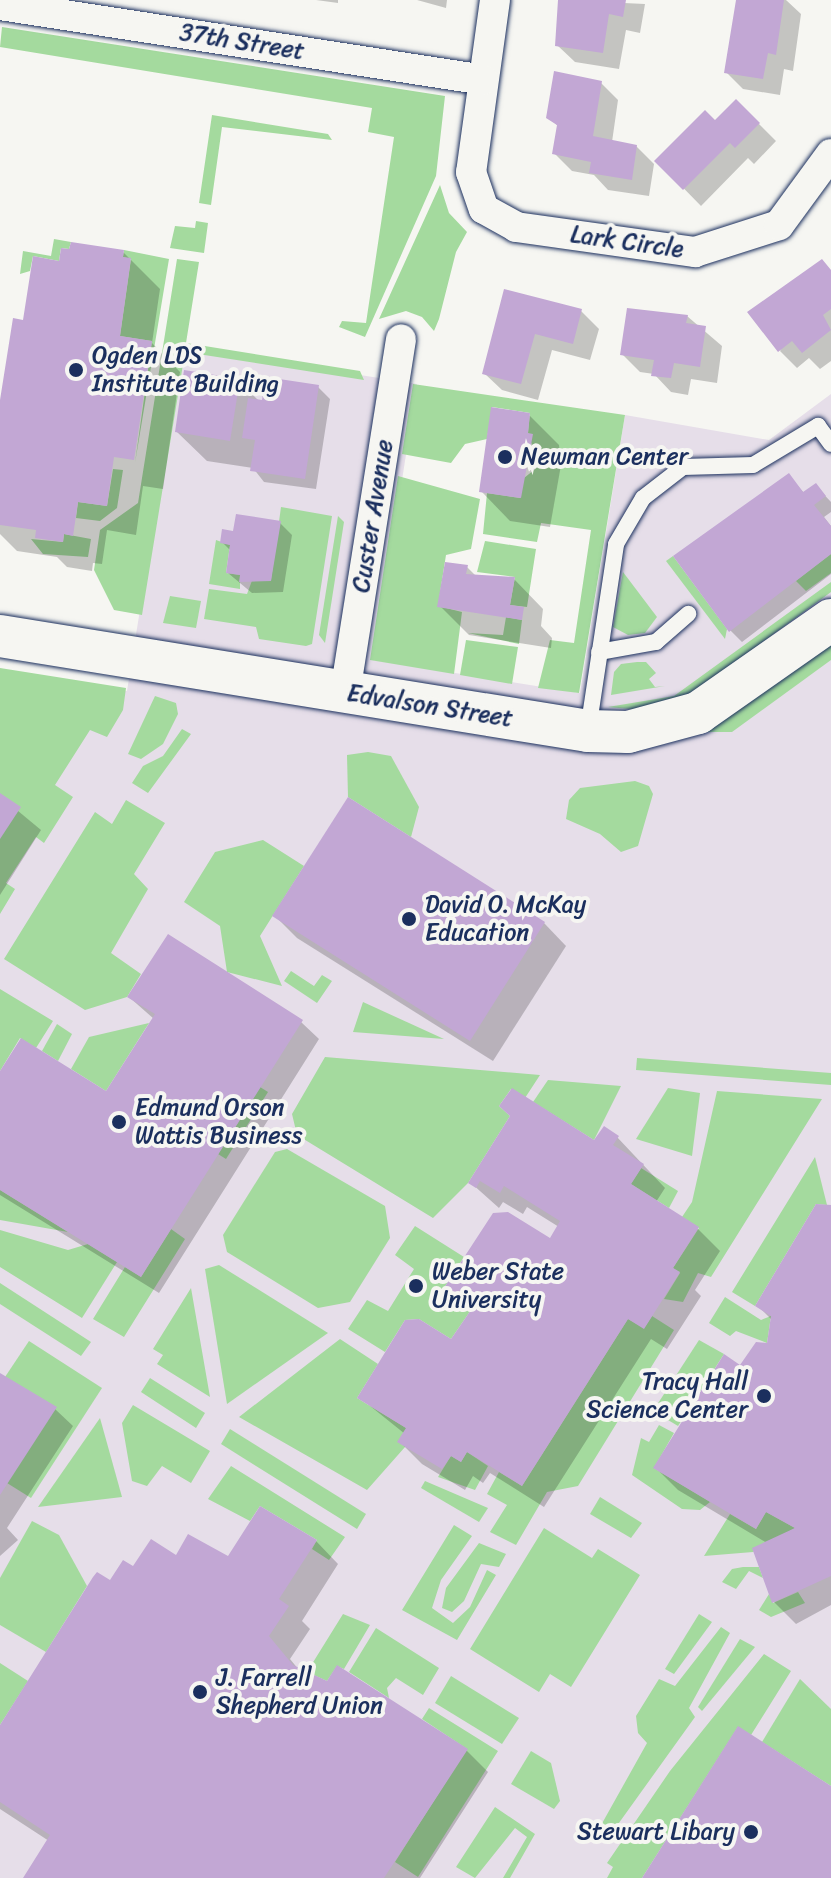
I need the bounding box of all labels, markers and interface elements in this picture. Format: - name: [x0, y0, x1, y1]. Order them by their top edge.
- street label: 37th Street: [178, 18, 306, 66]
- street label: Lark Circle: [568, 220, 686, 264]
- place label: Ogden LDS Institute Building: [92, 342, 279, 398]
- marker: Ogden LDS Institute Building: [67, 361, 85, 379]
- street label: Custer Avenue: [347, 438, 399, 594]
- place label: Newman Center: [521, 443, 689, 471]
- marker: Newman Center: [496, 448, 514, 466]
- street label: Edvalson Street: [345, 679, 515, 733]
- place label: David O. McKay Education: [425, 891, 586, 947]
- marker: David O. McKay Education: [400, 910, 418, 928]
- place label: Edmund Orson Wattis Business: [135, 1094, 300, 1150]
- marker: Edmund Orson Wattis Business: [110, 1113, 128, 1131]
- place label: Weber State University: [432, 1258, 565, 1314]
- marker: Weber State University: [407, 1277, 425, 1295]
- place label: Tracy Hall Science Center: [586, 1368, 748, 1424]
- marker: Tracy Hall Science Center: [755, 1387, 773, 1405]
- place label: J. Farrell Shepherd Union: [216, 1664, 383, 1720]
- marker: J. Farrell Shepherd Union: [191, 1683, 209, 1701]
- place label: Stewart Libary: [577, 1818, 735, 1846]
- marker: Stewart Libary: [742, 1823, 760, 1841]

